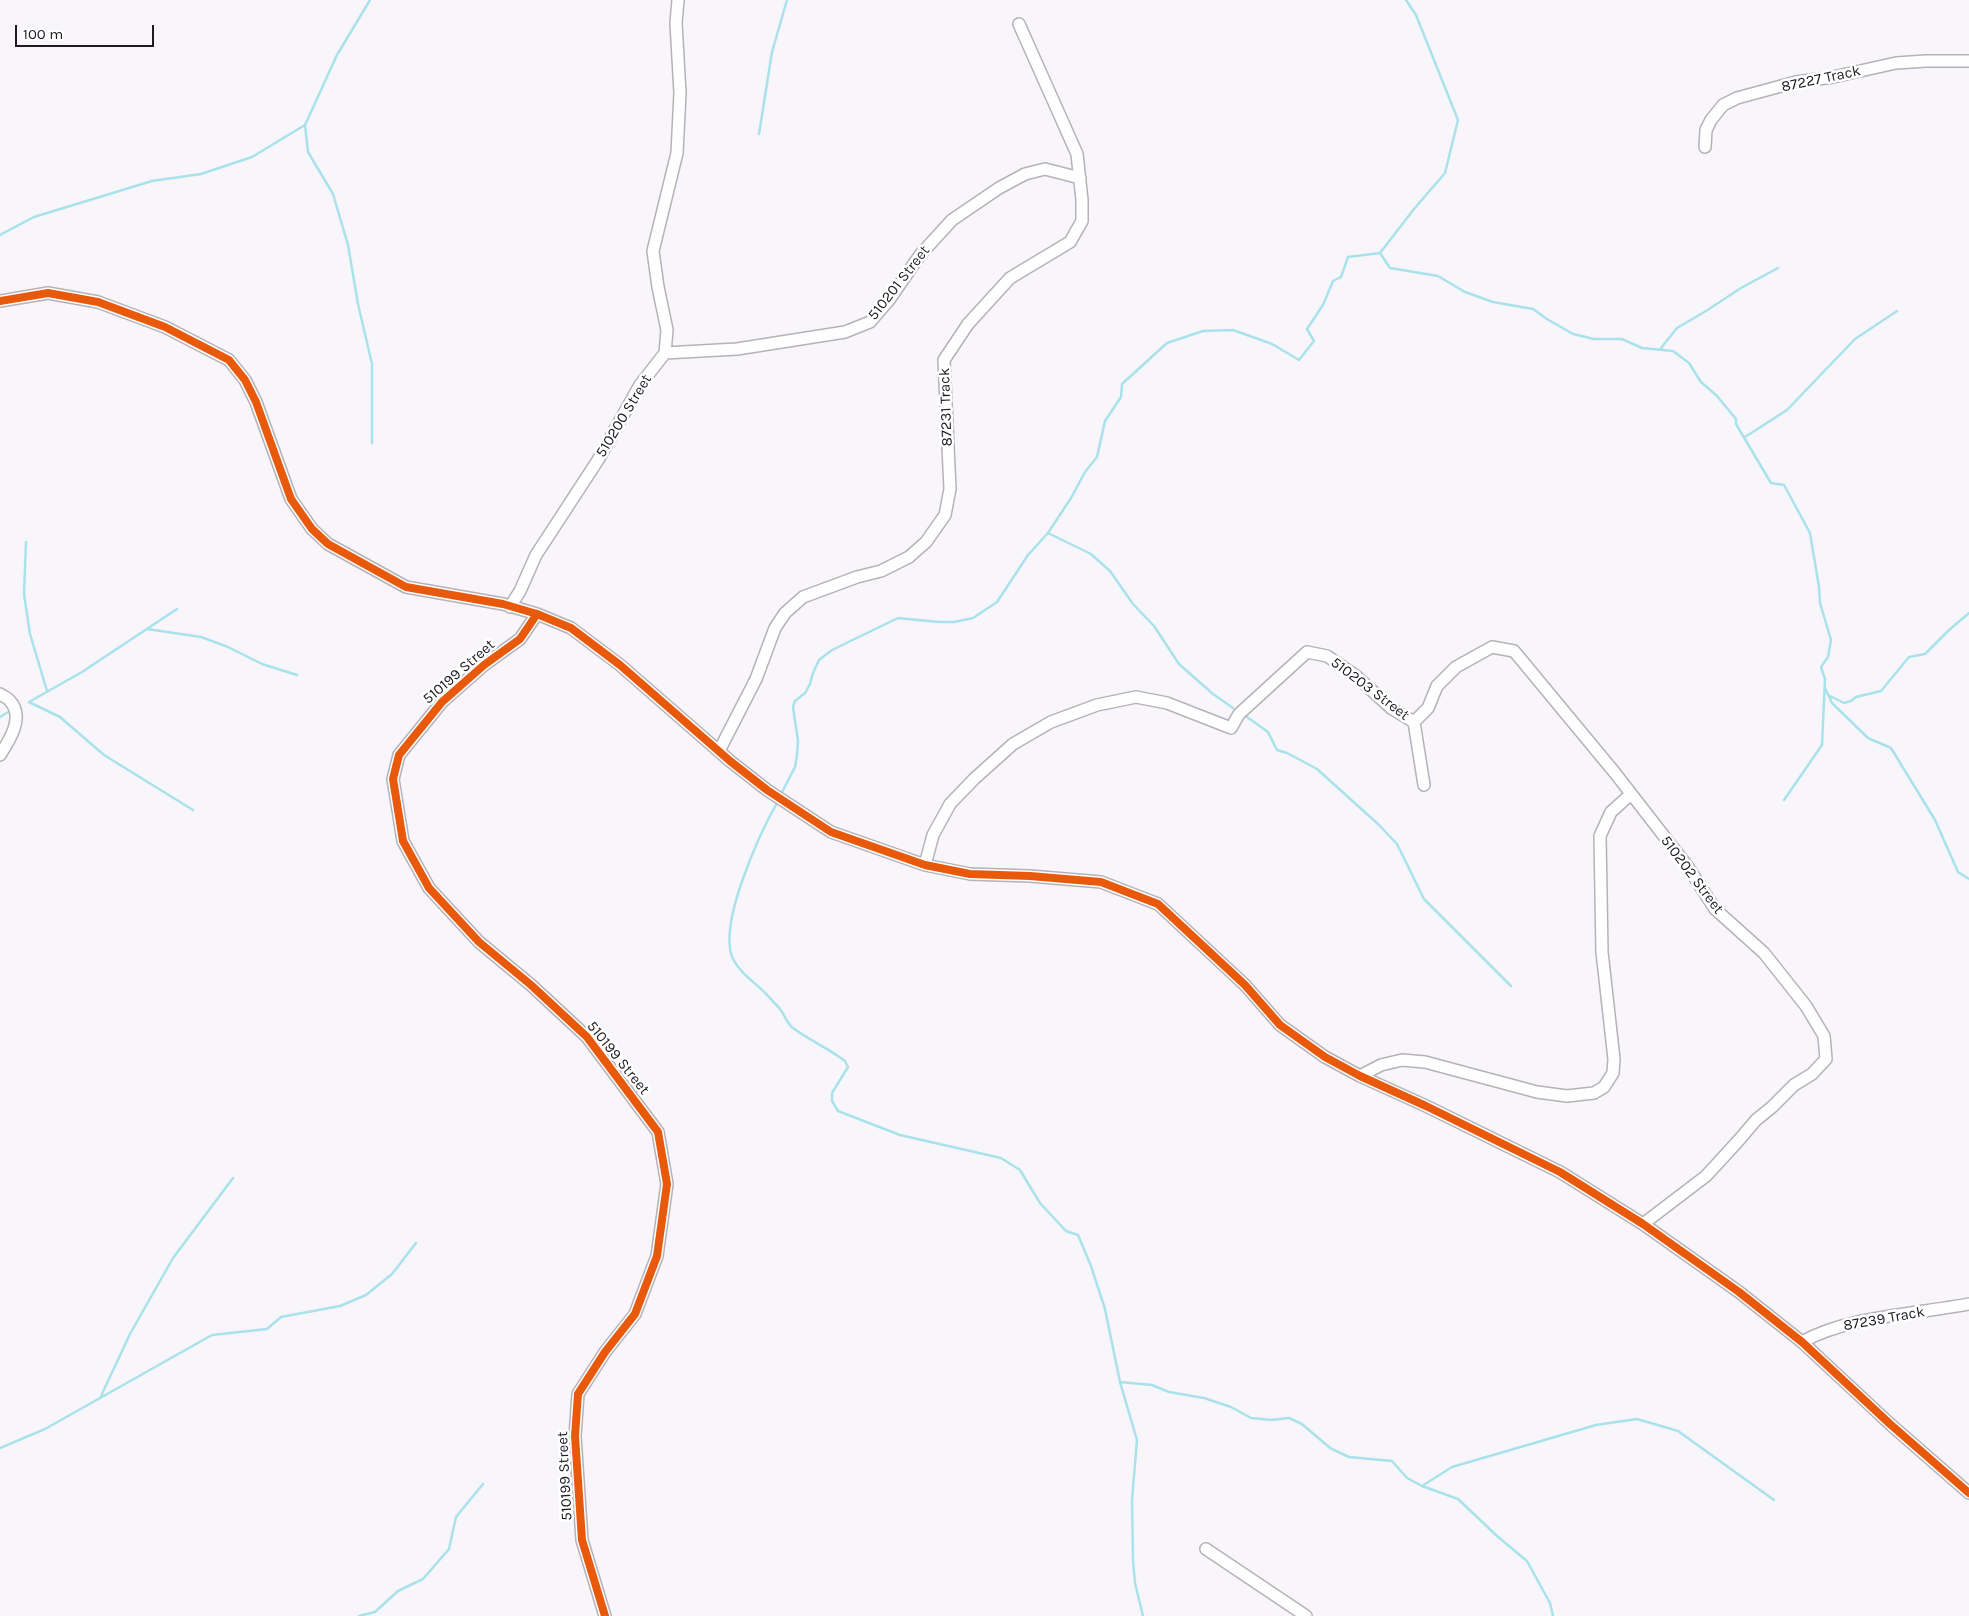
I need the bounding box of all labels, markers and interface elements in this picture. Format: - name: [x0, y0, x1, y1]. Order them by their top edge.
- scale bar: [18, 15, 156, 47]
- text: 100 m: [23, 25, 63, 43]
- street label: 87227 Track: [1780, 62, 1862, 96]
- street label: 510201 Street: [864, 242, 934, 324]
- street label: 87231 Track: [936, 367, 956, 447]
- street label: 510200 Street: [592, 371, 656, 461]
- street label: 510199 Street: [419, 636, 499, 708]
- street label: 510203 Street: [1327, 654, 1413, 724]
- street label: 510202 Street: [1657, 832, 1727, 918]
- street label: 510199 Street: [583, 1018, 653, 1098]
- street label: 87239 Track: [1842, 1303, 1926, 1335]
- street label: 510199 Street: [554, 1431, 576, 1521]

